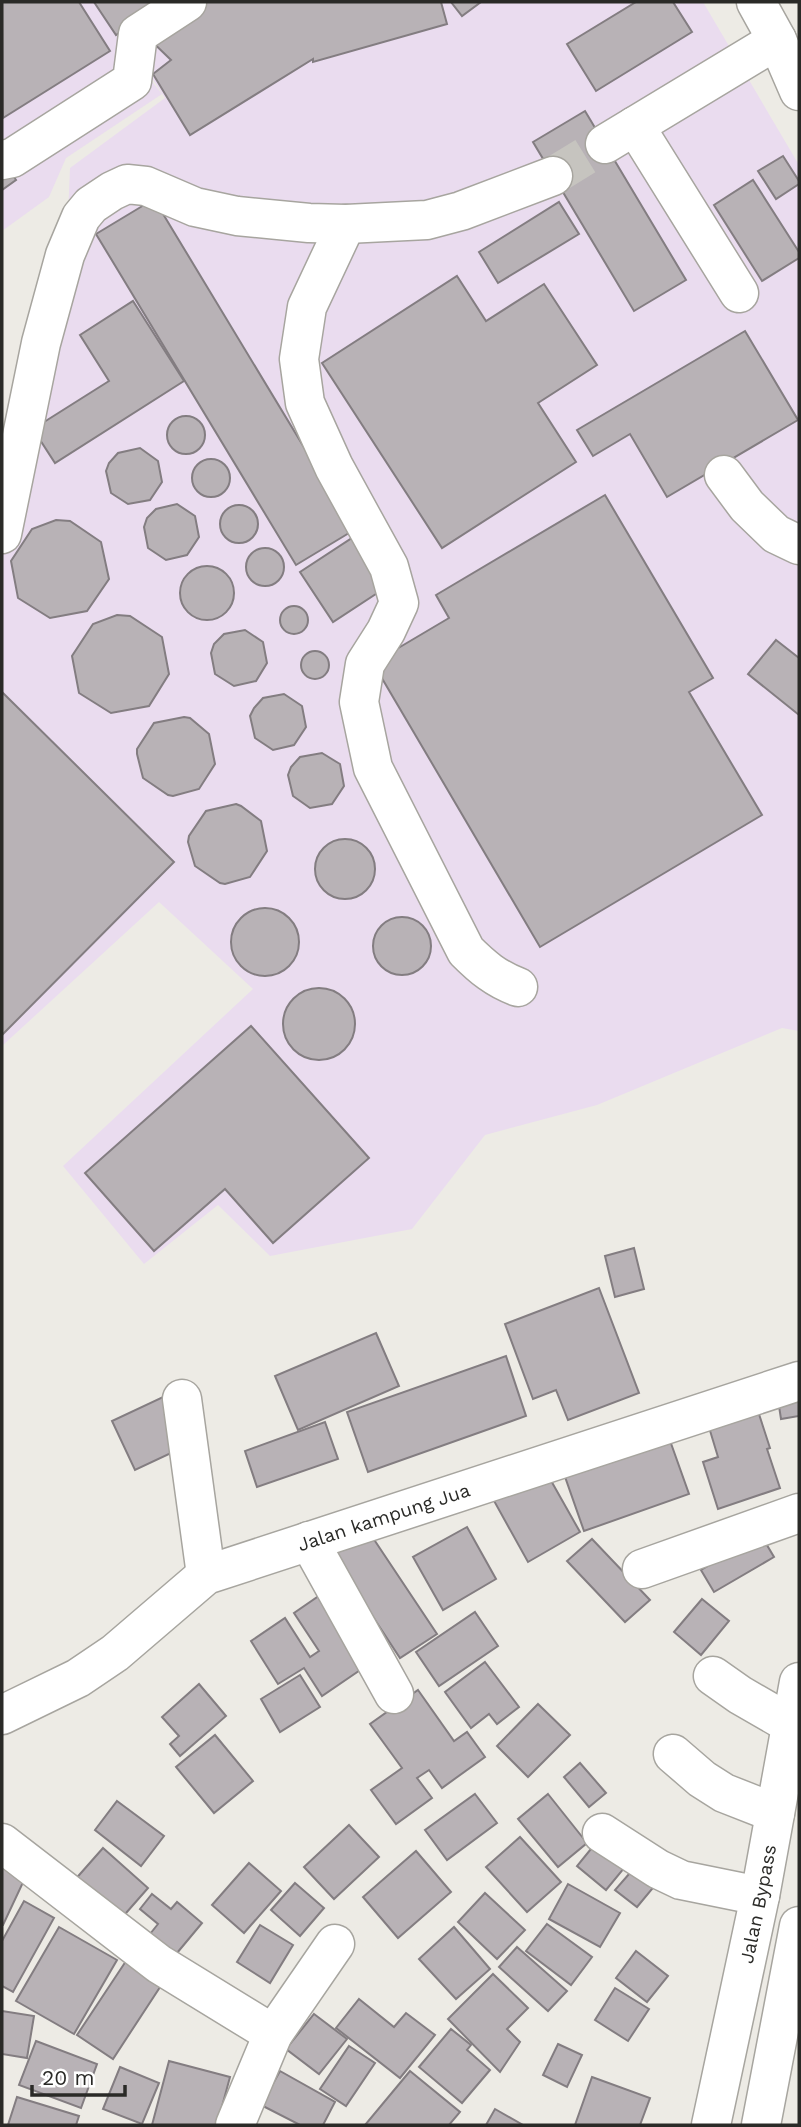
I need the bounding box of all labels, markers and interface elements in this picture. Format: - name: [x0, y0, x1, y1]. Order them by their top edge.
- street label: Jalan kampung Jua: [295, 1478, 473, 1556]
- street label: Jalan Bypass: [735, 1843, 781, 1966]
- scale bar: [32, 2054, 124, 2098]
- text: 20 m: [42, 2065, 94, 2090]

